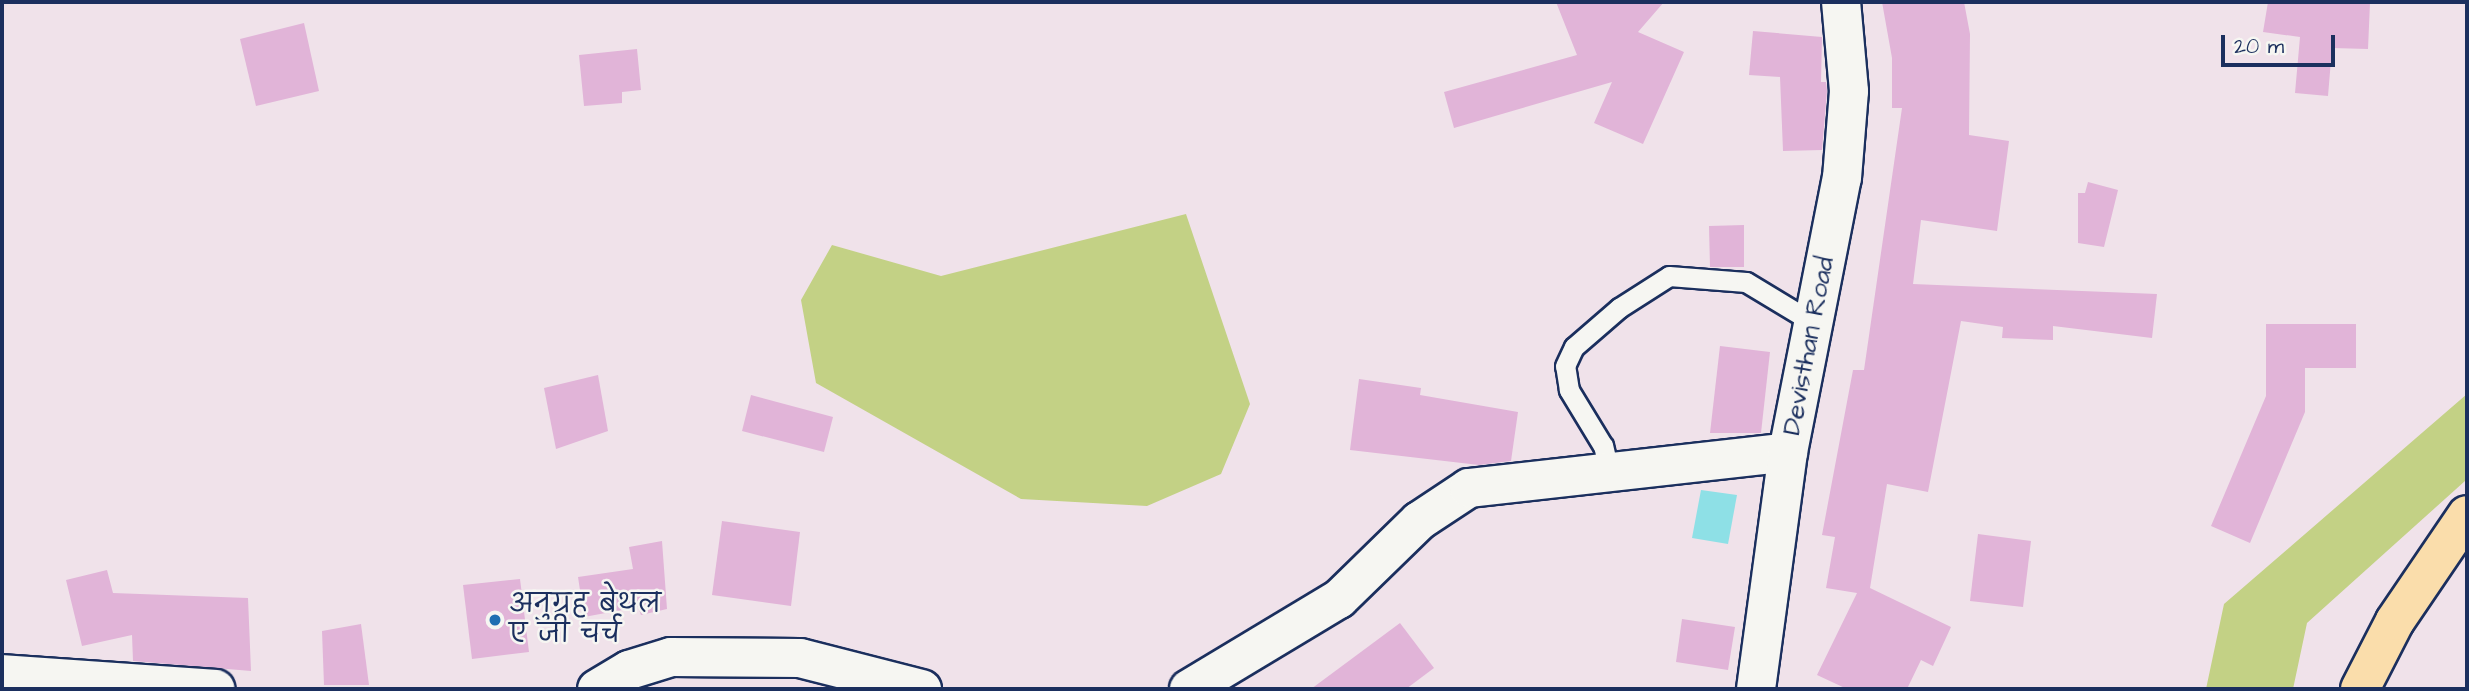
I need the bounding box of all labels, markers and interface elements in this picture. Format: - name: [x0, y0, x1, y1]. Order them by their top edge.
- scale bar: [2224, 21, 2338, 65]
- text: 20 m: [2234, 32, 2284, 61]
- street label: Devisthan Road: [1776, 254, 1842, 438]
- place label: अनुग्रह बेथल ए जी चर्च: [509, 589, 661, 650]
- marker: अनुग्रह बेथल ए जी चर्च: [487, 612, 503, 628]

